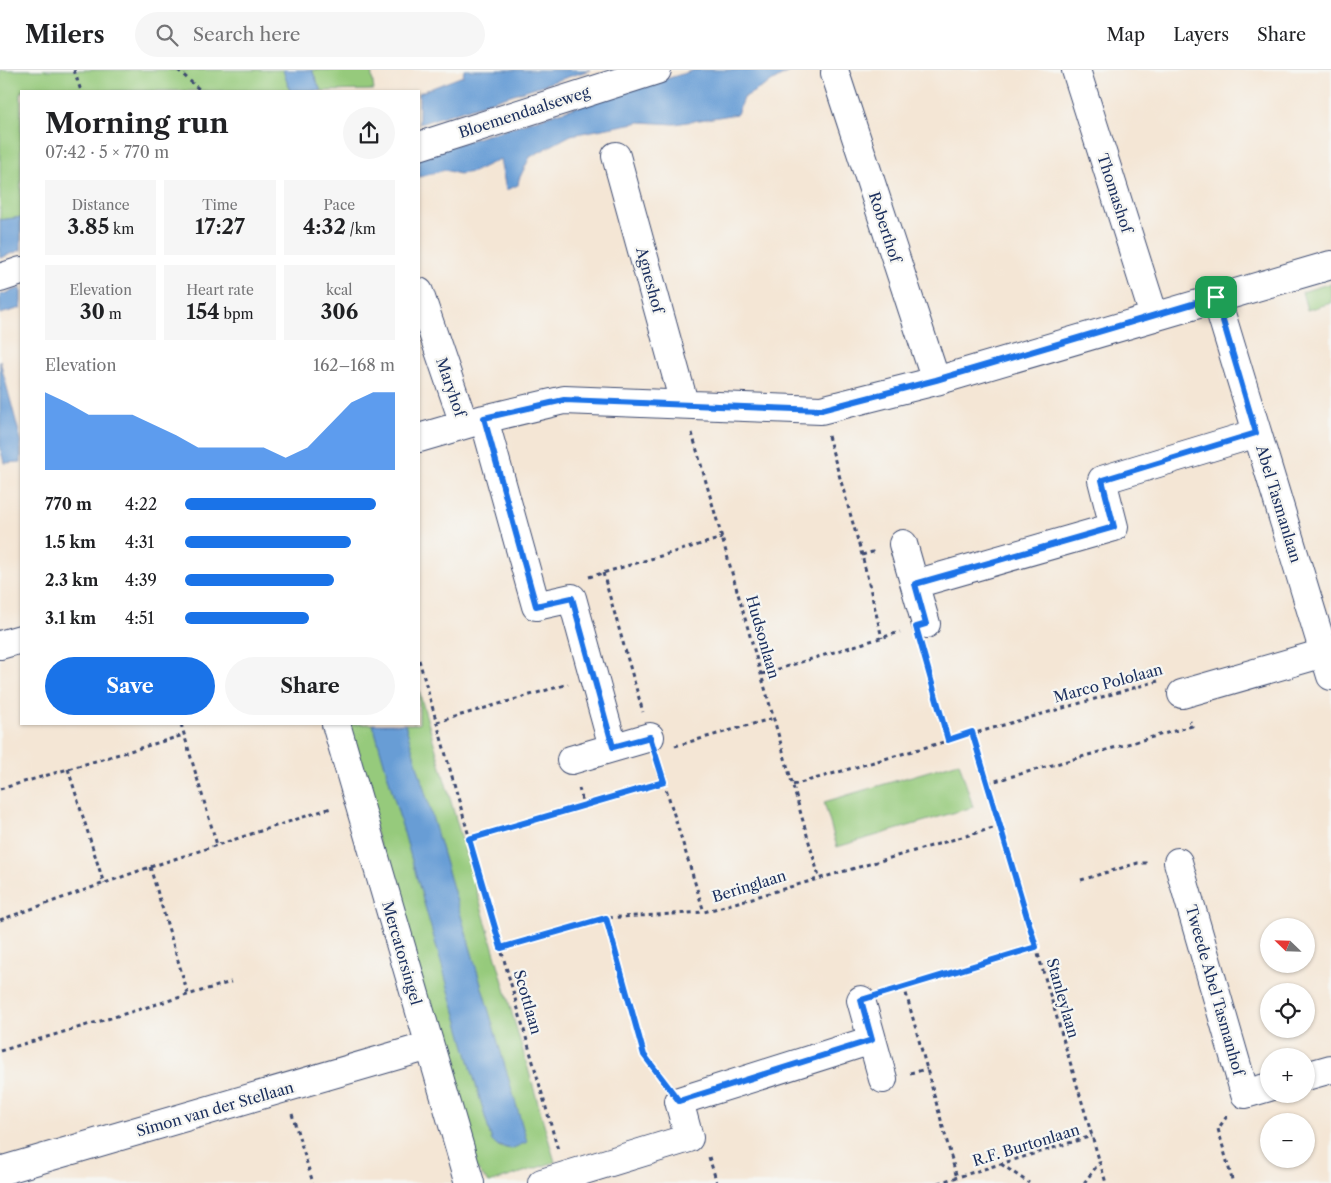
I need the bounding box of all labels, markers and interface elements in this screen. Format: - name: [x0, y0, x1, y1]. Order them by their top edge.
- search box: [135, 12, 485, 57]
- text: Milers: [25, 20, 105, 49]
- icon: search: [153, 21, 181, 49]
- text: Search here: [193, 23, 300, 46]
- text: Map: [1107, 24, 1145, 46]
- text: Layers: [1173, 24, 1229, 46]
- text: Share: [1257, 24, 1306, 46]
- street label: Bloemendaalseweg: [456, 82, 592, 142]
- text: Morning run: [45, 106, 229, 140]
- button: share: [343, 107, 395, 159]
- text: 07:42 · 5 × 770 m: [45, 142, 169, 162]
- street label: Thomashof: [1093, 151, 1137, 237]
- street label: Roberthof: [865, 189, 906, 266]
- text: Distance: [72, 196, 130, 214]
- text: Time: [202, 196, 238, 214]
- text: Pace: [324, 196, 355, 214]
- text: 3.85: [67, 214, 109, 239]
- text: 17:27: [195, 214, 245, 239]
- text: 4:32: [303, 214, 346, 239]
- text: km: [109, 220, 134, 238]
- text: /km: [346, 220, 376, 238]
- street label: Agneshof: [632, 244, 668, 316]
- pin: [1195, 276, 1237, 318]
- text: Elevation: [69, 281, 132, 299]
- text: Heart rate: [186, 281, 254, 299]
- text: kcal: [326, 281, 353, 299]
- icon: arrive: [1202, 283, 1230, 311]
- text: 30: [80, 299, 105, 324]
- text: 154: [186, 299, 220, 324]
- text: 306: [320, 299, 358, 324]
- text: m: [105, 305, 122, 323]
- text: bpm: [220, 305, 254, 323]
- text: Elevation: [45, 355, 116, 375]
- text: 162–168 m: [313, 355, 395, 375]
- street label: Maryhof: [432, 355, 471, 421]
- street label: Abel Tasmanlaan: [1252, 442, 1306, 566]
- text: 770 m: [45, 494, 92, 514]
- text: 4:22: [125, 494, 157, 514]
- text: 1.5 km: [45, 532, 96, 552]
- text: 4:31: [125, 532, 154, 552]
- text: 2.3 km: [45, 570, 98, 590]
- text: 4:39: [125, 570, 157, 590]
- street label: Hudsonlaan: [742, 593, 784, 681]
- text: 3.1 km: [45, 608, 96, 628]
- text: 4:51: [125, 608, 154, 628]
- button: Save: [45, 657, 215, 715]
- button: Share: [225, 657, 395, 715]
- street label: Marco Pololaan: [1051, 659, 1165, 707]
- street label: Beringlaan: [710, 866, 789, 906]
- street label: Mercatorsingel: [378, 899, 426, 1008]
- street label: Tweede Abel Tasmanhof: [1182, 903, 1249, 1079]
- north arrow: [1260, 918, 1315, 972]
- map controls: [1260, 918, 1315, 1168]
- street label: Stanleylaan: [1043, 956, 1084, 1041]
- street label: Scottlaan: [510, 967, 546, 1037]
- button: locate: [1260, 983, 1315, 1038]
- button: +: [1260, 1048, 1315, 1103]
- street label: Simon van der Stellaan: [134, 1077, 297, 1141]
- button: −: [1260, 1113, 1315, 1168]
- street label: R.F. Burtonlaan: [970, 1119, 1082, 1170]

